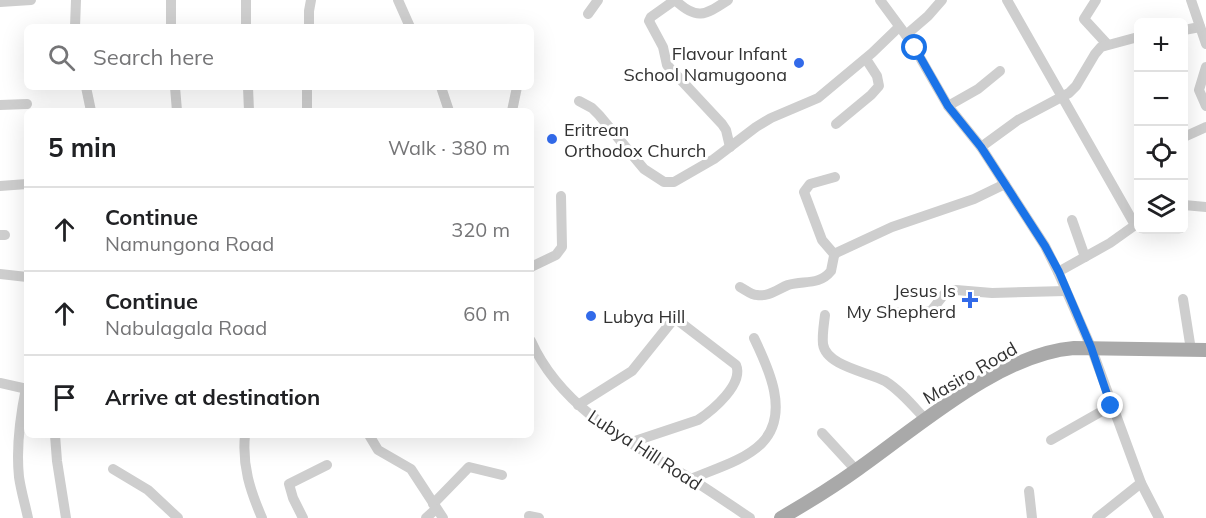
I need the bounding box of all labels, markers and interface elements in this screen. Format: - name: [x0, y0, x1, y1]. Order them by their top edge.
- map controls: [1134, 18, 1188, 234]
- button: +: [1134, 18, 1188, 72]
- search box: [24, 24, 534, 90]
- route start: [901, 34, 927, 60]
- icon: search: [45, 41, 78, 74]
- place label: Flavour Infant School Namugoona: [624, 42, 787, 86]
- text: Search here: [93, 43, 214, 71]
- marker: Flavour Infant School Namugoona: [792, 56, 806, 70]
- button: −: [1134, 72, 1188, 126]
- place label: Eritrean Orthodox Church: [564, 118, 706, 162]
- button: locate: [1134, 126, 1188, 180]
- text: 5 min: [48, 131, 117, 164]
- marker: Eritrean Orthodox Church: [545, 132, 559, 146]
- text: Walk · 380 m: [388, 135, 510, 160]
- button: layers: [1134, 180, 1188, 234]
- text: Continue: [105, 203, 198, 231]
- icon: ahead: [48, 213, 81, 246]
- text: 320 m: [451, 217, 510, 242]
- text: Namungona Road: [105, 231, 274, 256]
- place label: Jesus Is My Shepherd: [846, 279, 956, 323]
- text: Continue: [105, 287, 198, 315]
- marker: Jesus Is My Shepherd: [961, 291, 979, 309]
- icon: ahead: [48, 297, 81, 330]
- text: 60 m: [463, 301, 510, 326]
- place label: Lubya Hill: [603, 305, 685, 328]
- marker: Lubya Hill: [584, 309, 598, 323]
- text: Nabulagala Road: [105, 315, 267, 340]
- street label: Masiro Road: [919, 337, 1021, 409]
- icon: arrive: [48, 381, 81, 414]
- text: Arrive at destination: [105, 383, 320, 411]
- route end: [1097, 392, 1123, 418]
- street label: Lubya Hill Road: [584, 405, 706, 495]

